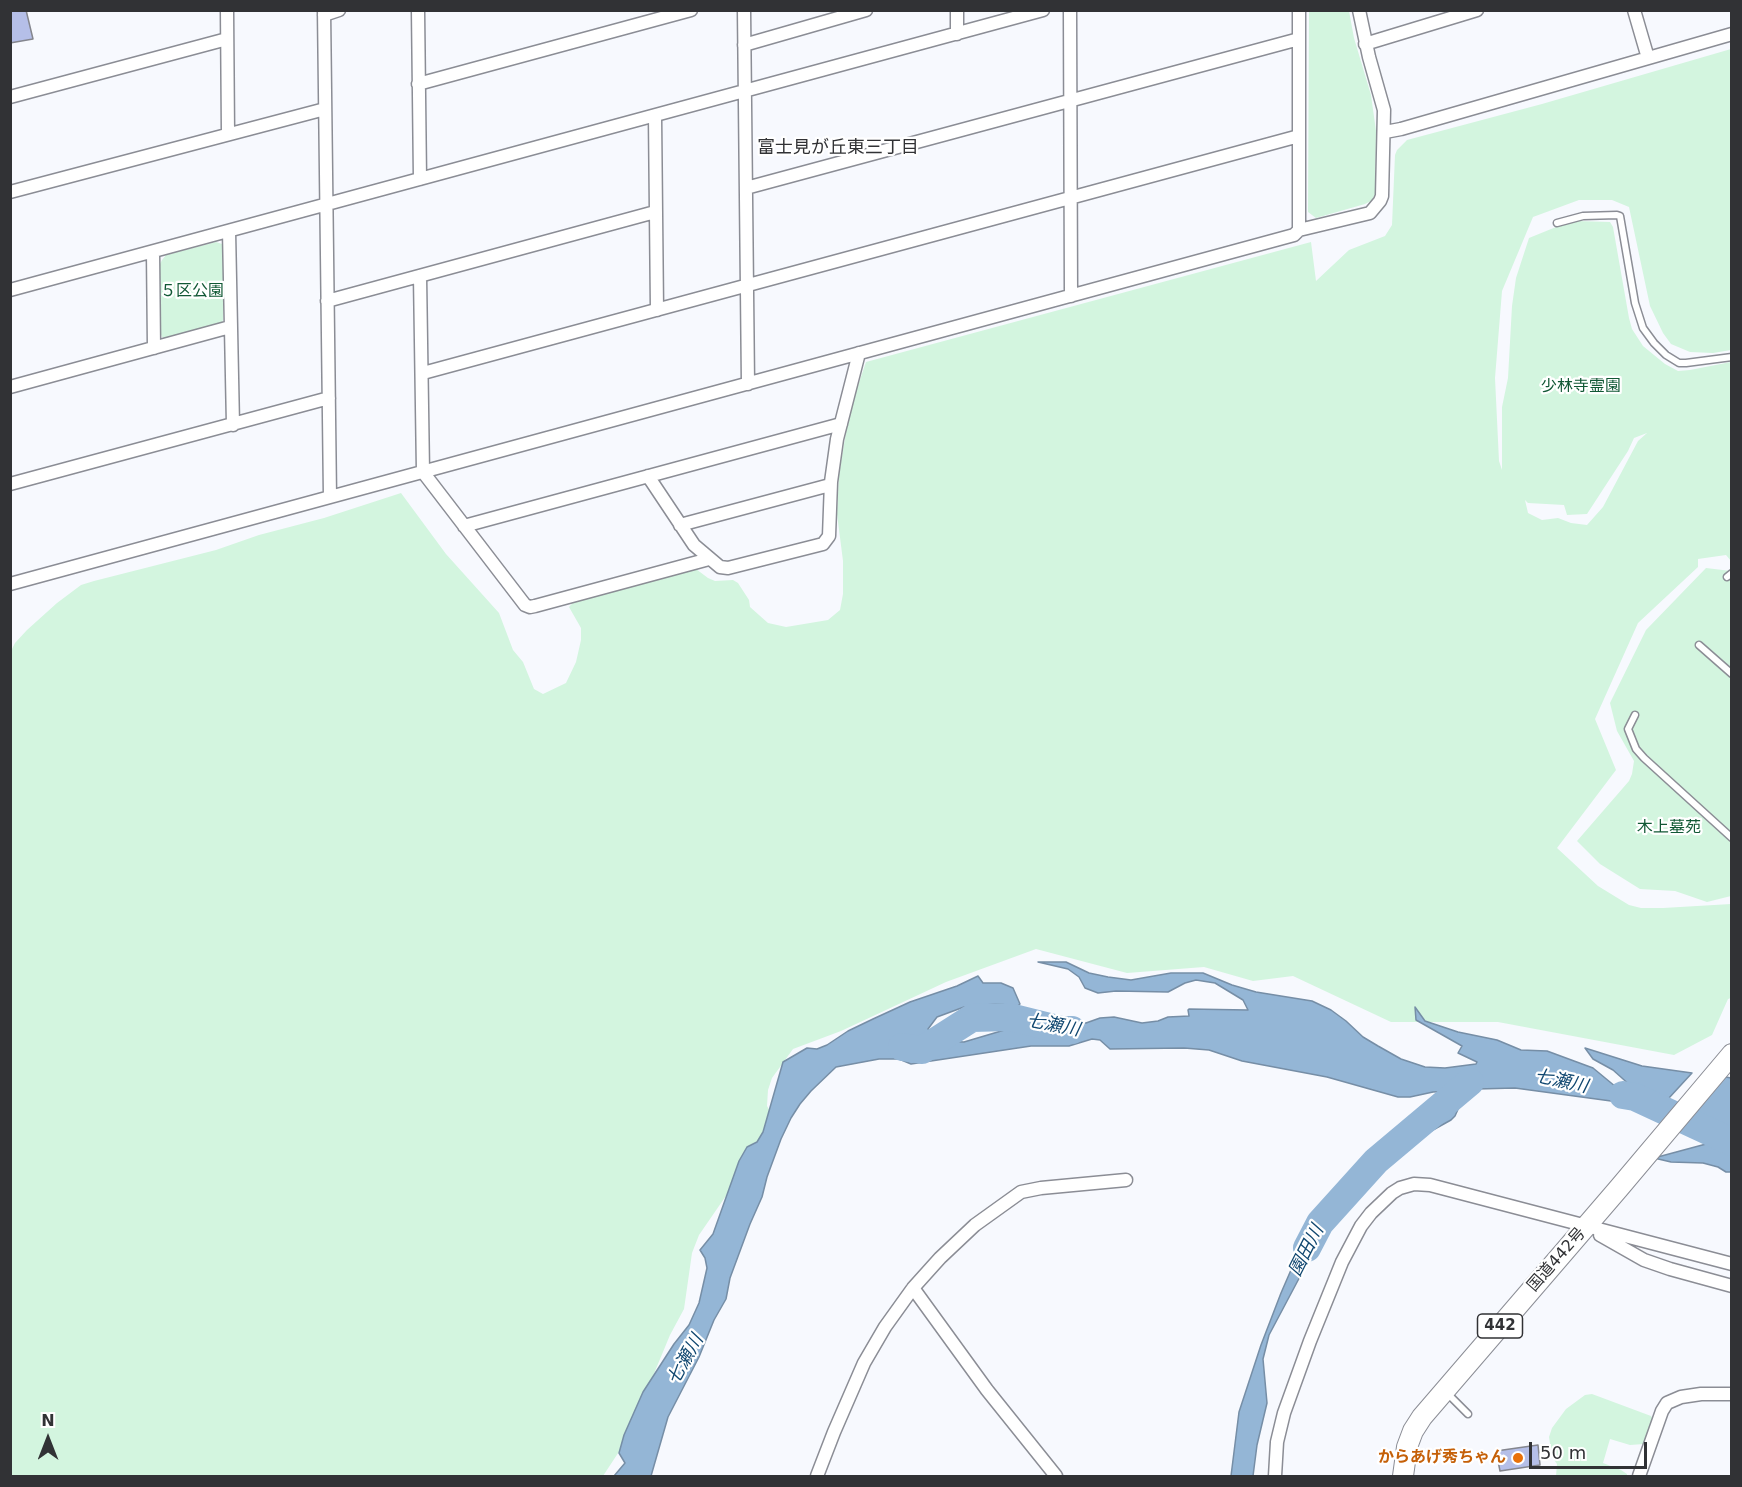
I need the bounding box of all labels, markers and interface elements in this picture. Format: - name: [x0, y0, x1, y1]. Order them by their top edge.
- district label: 富士見が丘東三丁目: [757, 137, 919, 159]
- park label: ５区公園: [160, 282, 224, 302]
- park label: 少林寺霊園: [1541, 377, 1621, 397]
- park label: 木上墓苑: [1637, 818, 1701, 838]
- water label: 七瀬川: [1024, 1010, 1082, 1042]
- water label: 七瀬川: [1532, 1066, 1590, 1098]
- water label: 園田川: [1285, 1222, 1329, 1280]
- street label: 国道442号: [1524, 1224, 1590, 1296]
- road number: 442: [1478, 1314, 1522, 1338]
- water label: 七瀬川: [663, 1331, 709, 1389]
- north arrow: [18, 1409, 78, 1469]
- text: N: [41, 1411, 55, 1430]
- scale bar: [1532, 1430, 1650, 1468]
- text: 50 m: [1540, 1442, 1586, 1463]
- place label: からあげ秀ちゃん: [1378, 1448, 1506, 1468]
- marker: からあげ秀ちゃん: [1511, 1451, 1525, 1465]

